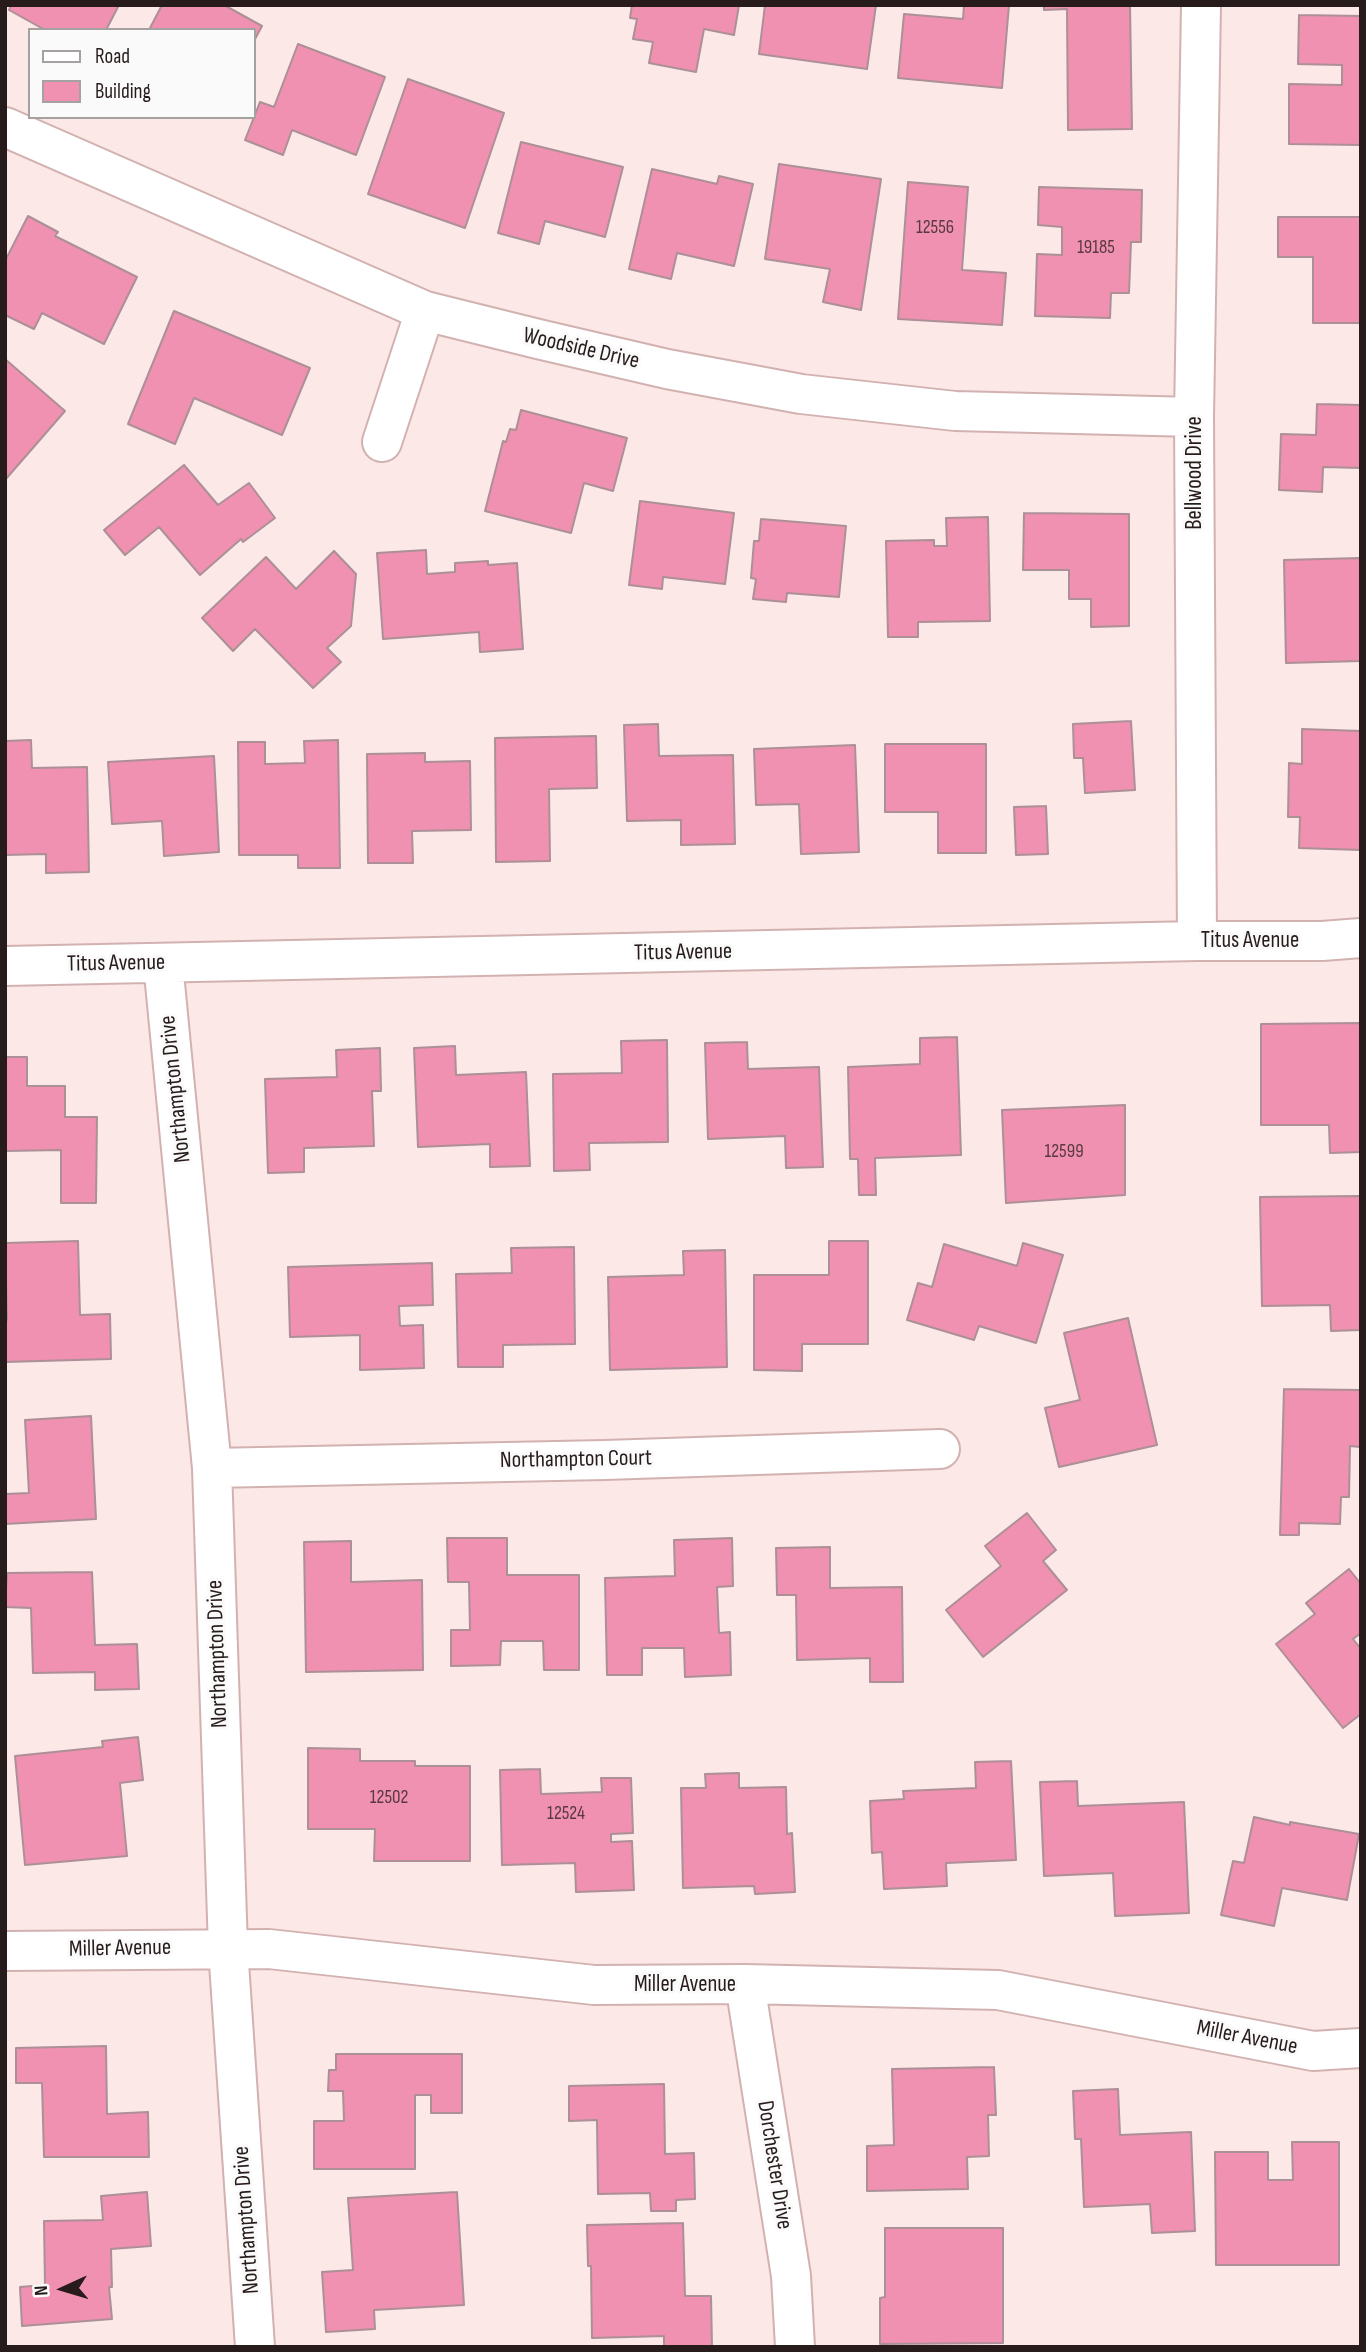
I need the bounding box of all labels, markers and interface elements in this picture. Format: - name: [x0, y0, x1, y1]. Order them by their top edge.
- legend: [28, 28, 256, 119]
- text: Road: [95, 44, 130, 69]
- text: Building: [95, 79, 151, 104]
- house number: 12556: [916, 217, 954, 239]
- house number: 19185: [1077, 237, 1115, 259]
- street label: Woodside Drive: [520, 322, 642, 376]
- street label: Bellwood Drive: [1181, 416, 1209, 530]
- street label: Titus Avenue: [1201, 927, 1299, 955]
- street label: Titus Avenue: [634, 938, 732, 968]
- street label: Titus Avenue: [67, 949, 165, 979]
- street label: Northampton Drive: [155, 1014, 197, 1164]
- house number: 12599: [1044, 1141, 1084, 1163]
- street label: Northampton Court: [500, 1445, 652, 1475]
- street label: Northampton Drive: [202, 1579, 234, 1729]
- house number: 12502: [370, 1787, 408, 1809]
- house number: 12524: [547, 1803, 585, 1825]
- street label: Miller Avenue: [69, 1934, 171, 1964]
- street label: Miller Avenue: [634, 1971, 736, 1999]
- street label: Miller Avenue: [1194, 2015, 1300, 2061]
- street label: Dorchester Drive: [750, 2099, 798, 2231]
- street label: Northampton Drive: [228, 2145, 266, 2295]
- north arrow: [28, 2254, 98, 2324]
- text: N: [30, 2285, 53, 2296]

